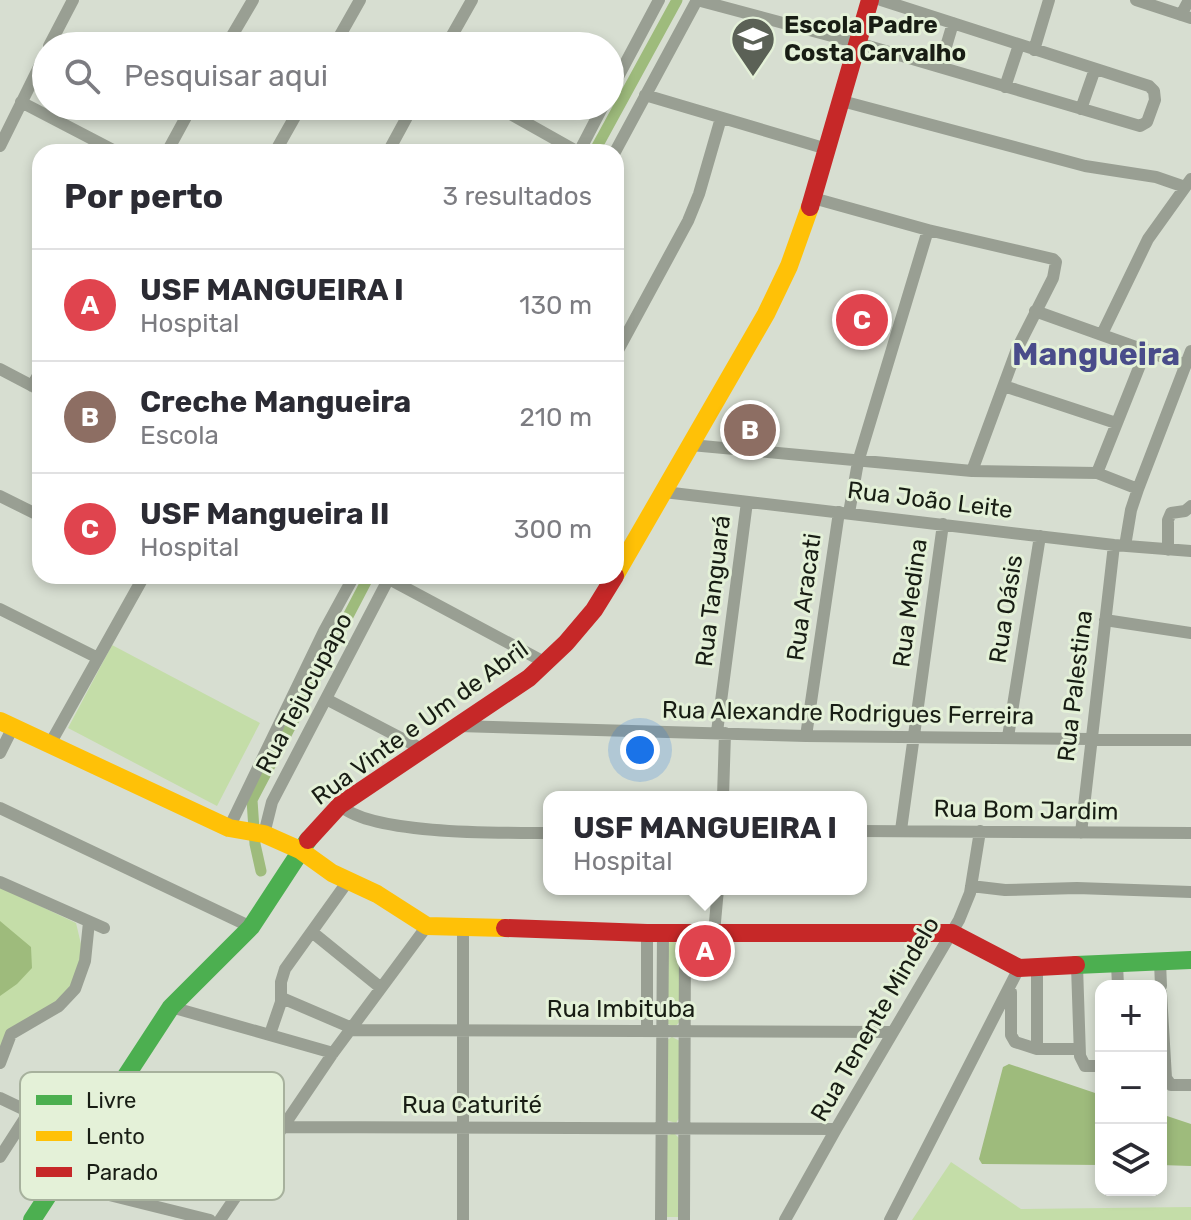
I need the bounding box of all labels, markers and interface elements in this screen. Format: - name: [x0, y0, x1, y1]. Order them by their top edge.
- place label: Escola Padre Costa Carvalho: [784, 11, 966, 67]
- school or university icon: Escola Padre Costa Carvalho: [729, 15, 777, 78]
- search box: [32, 32, 624, 120]
- icon: search: [60, 54, 104, 98]
- text: Pesquisar aqui: [124, 58, 328, 94]
- text: Por perto: [64, 176, 223, 217]
- text: 3 resultados: [442, 181, 592, 212]
- text: USF MANGUEIRA I: [140, 272, 404, 308]
- text: A: [81, 290, 99, 321]
- text: 130 m: [519, 290, 592, 321]
- pin: C: [836, 290, 888, 350]
- text: Hospital: [140, 308, 239, 339]
- district label: Mangueira: [1012, 335, 1180, 373]
- text: Creche Mangueira: [140, 384, 411, 420]
- pin: B: [724, 400, 776, 460]
- text: B: [81, 402, 99, 433]
- text: 210 m: [520, 402, 592, 433]
- text: Escola: [140, 420, 219, 451]
- street label: Rua João Leite: [846, 476, 1014, 524]
- text: USF Mangueira II: [140, 496, 390, 532]
- text: C: [81, 514, 99, 545]
- text: 300 m: [514, 514, 592, 545]
- street label: Rua Tanguará: [690, 514, 736, 668]
- street label: Rua Aracati: [781, 531, 827, 663]
- text: Hospital: [140, 532, 239, 563]
- street label: Rua Medina: [887, 537, 933, 669]
- street label: Rua Oásis: [984, 553, 1028, 665]
- street label: Rua Tejucupapo: [250, 608, 358, 778]
- street label: Rua Palestina: [1052, 609, 1098, 763]
- street label: Rua Vinte e Um de Abril: [306, 635, 534, 811]
- street label: Rua Alexandre Rodrigues Ferreira: [662, 696, 1034, 730]
- your location: [620, 730, 660, 770]
- popup: [543, 791, 867, 895]
- street label: Rua Bom Jardim: [933, 794, 1119, 826]
- text: USF MANGUEIRA I: [573, 810, 837, 846]
- text: Hospital: [573, 846, 672, 877]
- street label: Rua Tenente Mindelo: [805, 912, 945, 1126]
- pin: A: [679, 921, 731, 981]
- map controls: [1095, 980, 1167, 1196]
- button: +: [1095, 980, 1167, 1052]
- street label: Rua Imbituba: [547, 995, 695, 1023]
- button: −: [1095, 1052, 1167, 1124]
- legend: [20, 1072, 284, 1200]
- text: Livre: [86, 1087, 136, 1114]
- street label: Rua Caturité: [402, 1091, 542, 1119]
- text: Lento: [86, 1123, 145, 1150]
- button: layers: [1095, 1124, 1167, 1196]
- text: Parado: [86, 1159, 158, 1186]

